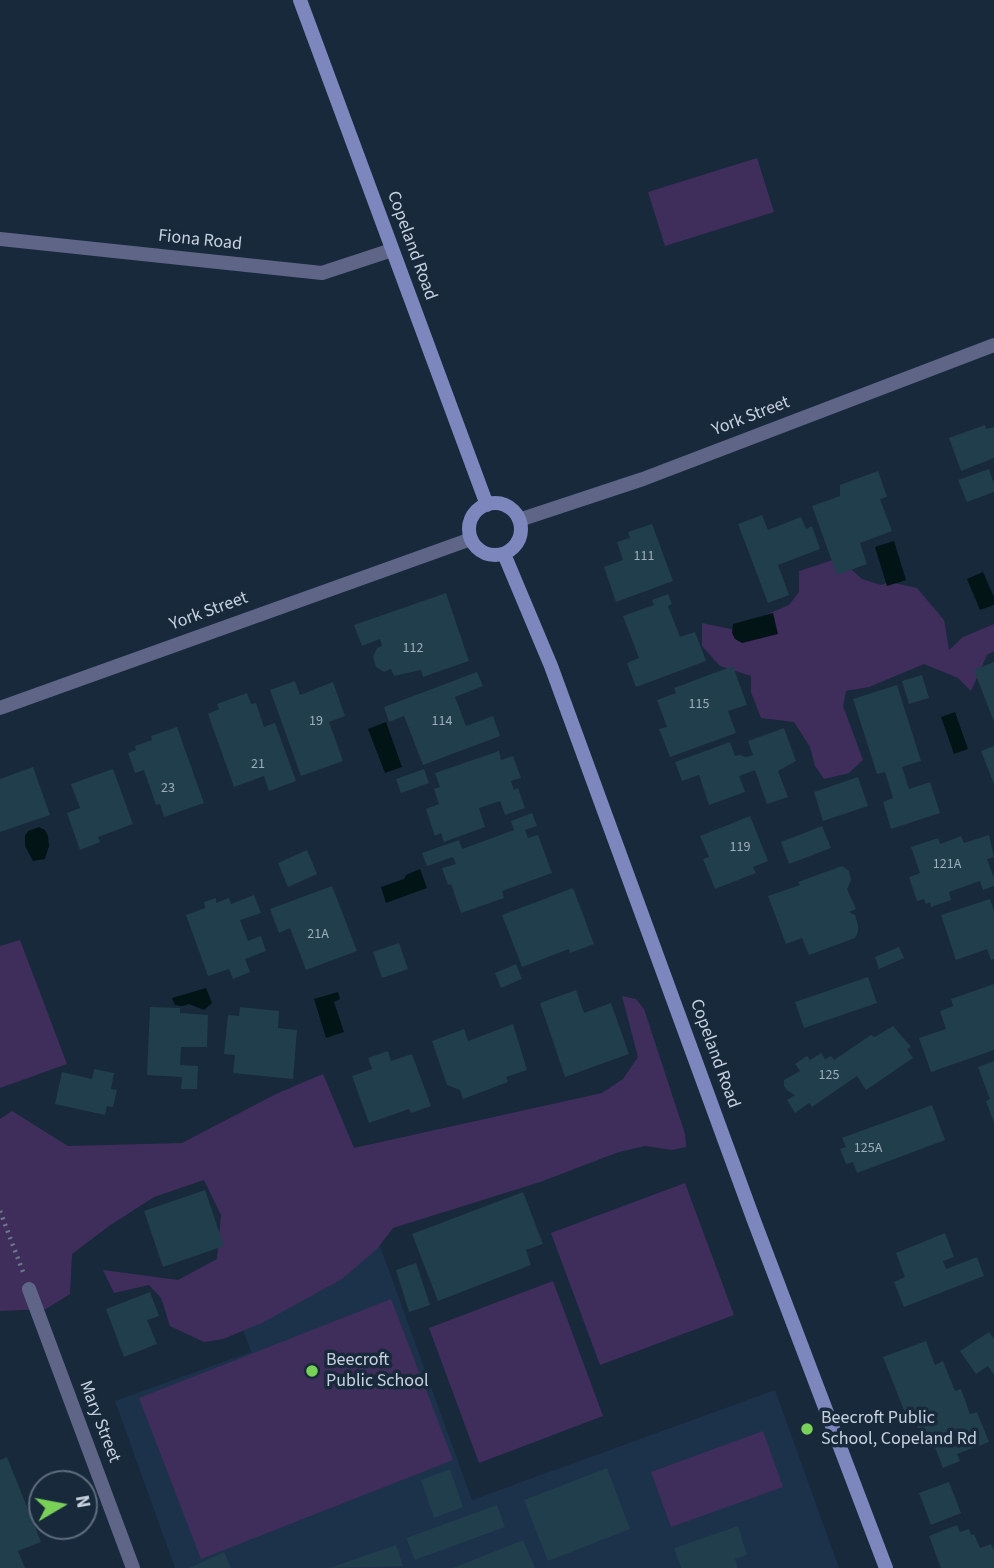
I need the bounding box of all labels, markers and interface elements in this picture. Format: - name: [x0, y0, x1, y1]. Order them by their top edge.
- street label: Copeland Road: [381, 188, 441, 304]
- street label: Fiona Road: [157, 226, 243, 256]
- street label: York Street: [709, 392, 793, 442]
- house number: 111: [634, 549, 654, 565]
- street label: York Street: [167, 588, 251, 636]
- house number: 112: [403, 641, 423, 657]
- house number: 115: [689, 697, 709, 713]
- house number: 19: [309, 714, 323, 730]
- house number: 114: [432, 714, 452, 730]
- house number: 21: [251, 757, 265, 773]
- house number: 23: [161, 781, 175, 797]
- house number: 119: [730, 840, 750, 856]
- house number: 121A: [933, 857, 961, 873]
- house number: 21A: [307, 927, 329, 943]
- street label: Copeland Road: [684, 996, 744, 1112]
- house number: 125: [819, 1068, 839, 1084]
- house number: 125A: [854, 1141, 882, 1157]
- place label: Beecroft Public School: [326, 1350, 428, 1392]
- marker: Beecroft Public School: [304, 1363, 320, 1379]
- street label: Mary Street: [74, 1378, 124, 1466]
- place label: Beecroft Public School, Copeland Rd: [821, 1408, 977, 1450]
- marker: Beecroft Public School, Copeland Rd: [799, 1421, 815, 1437]
- north arrow: [28, 1470, 98, 1540]
- text: N: [68, 1493, 97, 1510]

